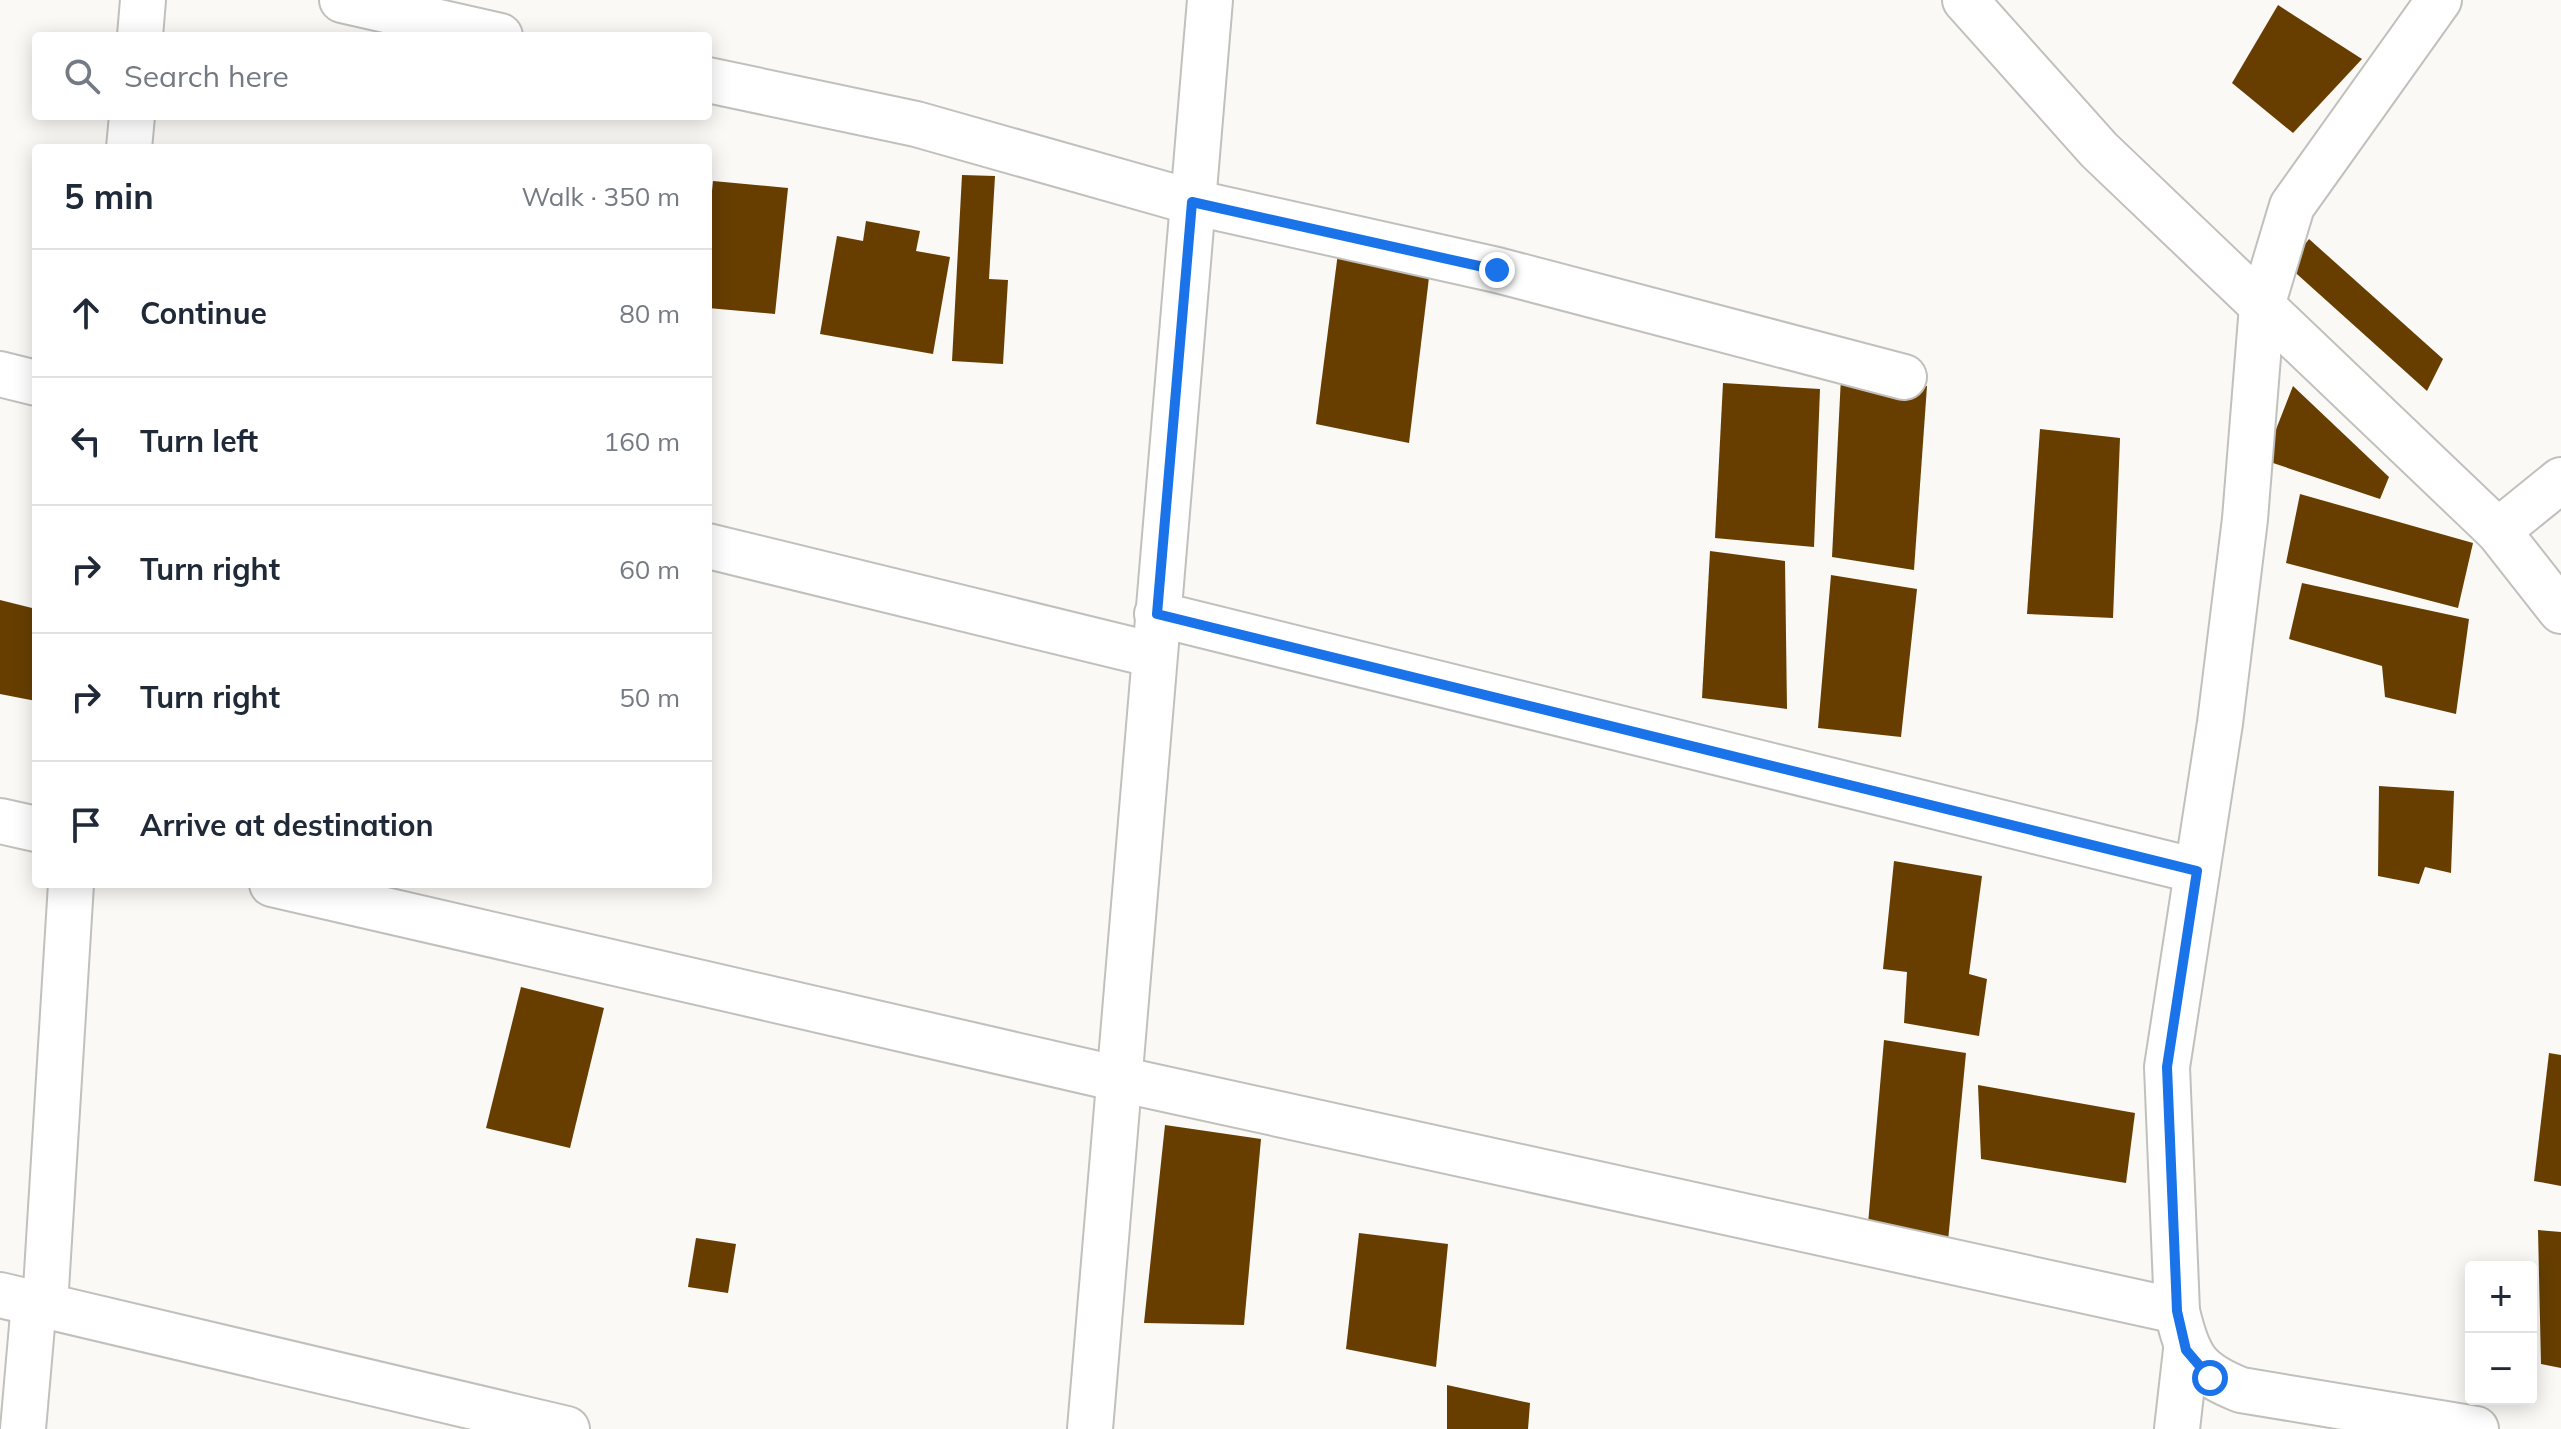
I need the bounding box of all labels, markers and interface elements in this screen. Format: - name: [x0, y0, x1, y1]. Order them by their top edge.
- search box: [32, 32, 712, 120]
- icon: search: [60, 54, 104, 98]
- text: Search here: [124, 57, 289, 95]
- text: 5 min: [64, 175, 154, 218]
- text: Walk · 350 m: [521, 180, 680, 213]
- route end: [1479, 252, 1515, 288]
- icon: ahead: [64, 291, 108, 335]
- text: Continue: [140, 294, 267, 332]
- text: 80 m: [619, 297, 680, 330]
- icon: left: [64, 419, 108, 463]
- text: Turn left: [140, 422, 258, 460]
- text: 160 m: [604, 425, 680, 458]
- icon: right: [64, 547, 108, 591]
- text: Turn right: [140, 550, 280, 588]
- text: 60 m: [619, 553, 680, 586]
- icon: right: [64, 675, 108, 719]
- text: Turn right: [140, 678, 280, 716]
- text: 50 m: [619, 681, 680, 714]
- icon: arrive: [64, 803, 108, 847]
- text: Arrive at destination: [140, 806, 434, 844]
- map controls: [2465, 1261, 2537, 1405]
- button: +: [2465, 1261, 2537, 1333]
- button: −: [2465, 1333, 2537, 1405]
- route start: [2192, 1360, 2228, 1396]

